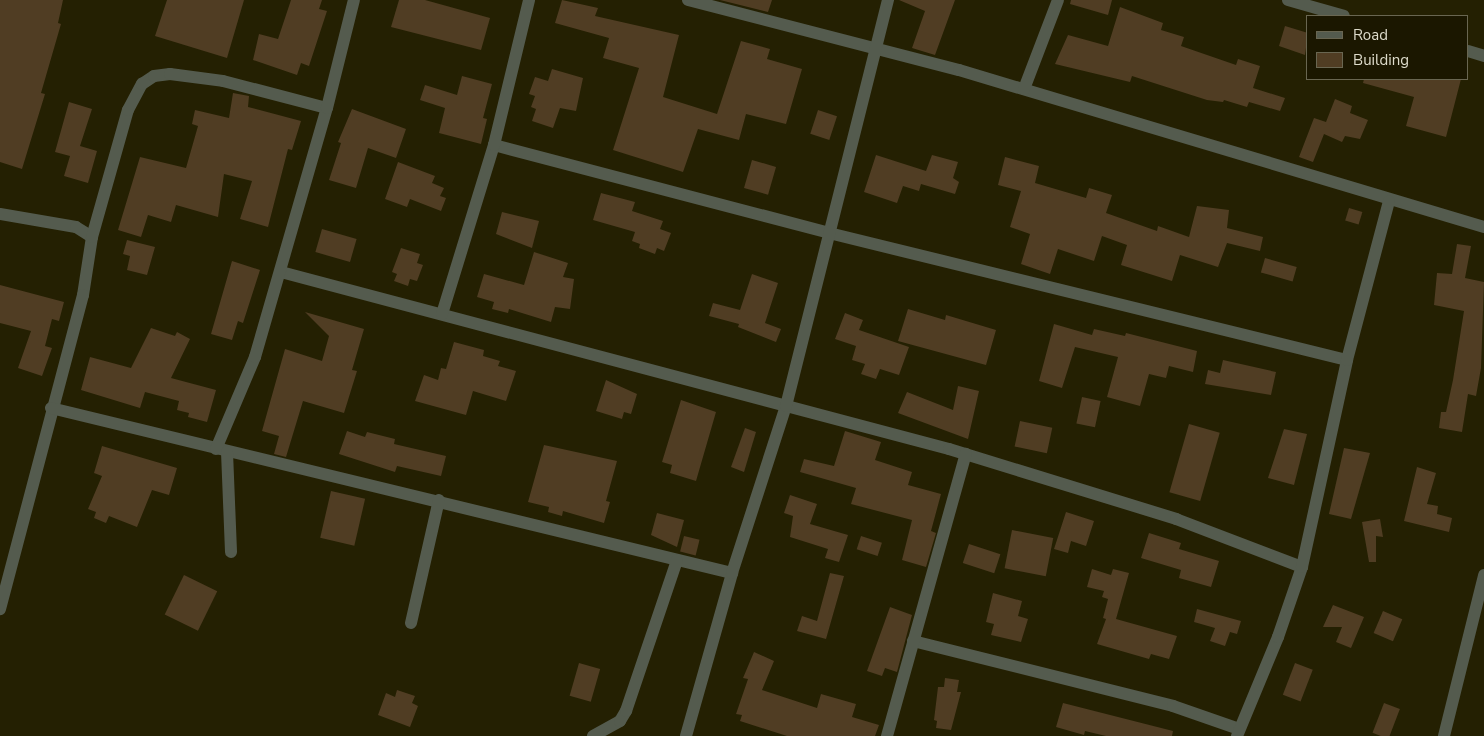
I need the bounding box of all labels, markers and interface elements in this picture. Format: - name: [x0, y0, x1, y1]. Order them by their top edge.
- legend: [1306, 15, 1469, 80]
- text: Road: [1353, 25, 1388, 45]
- text: Building: [1353, 50, 1409, 70]

